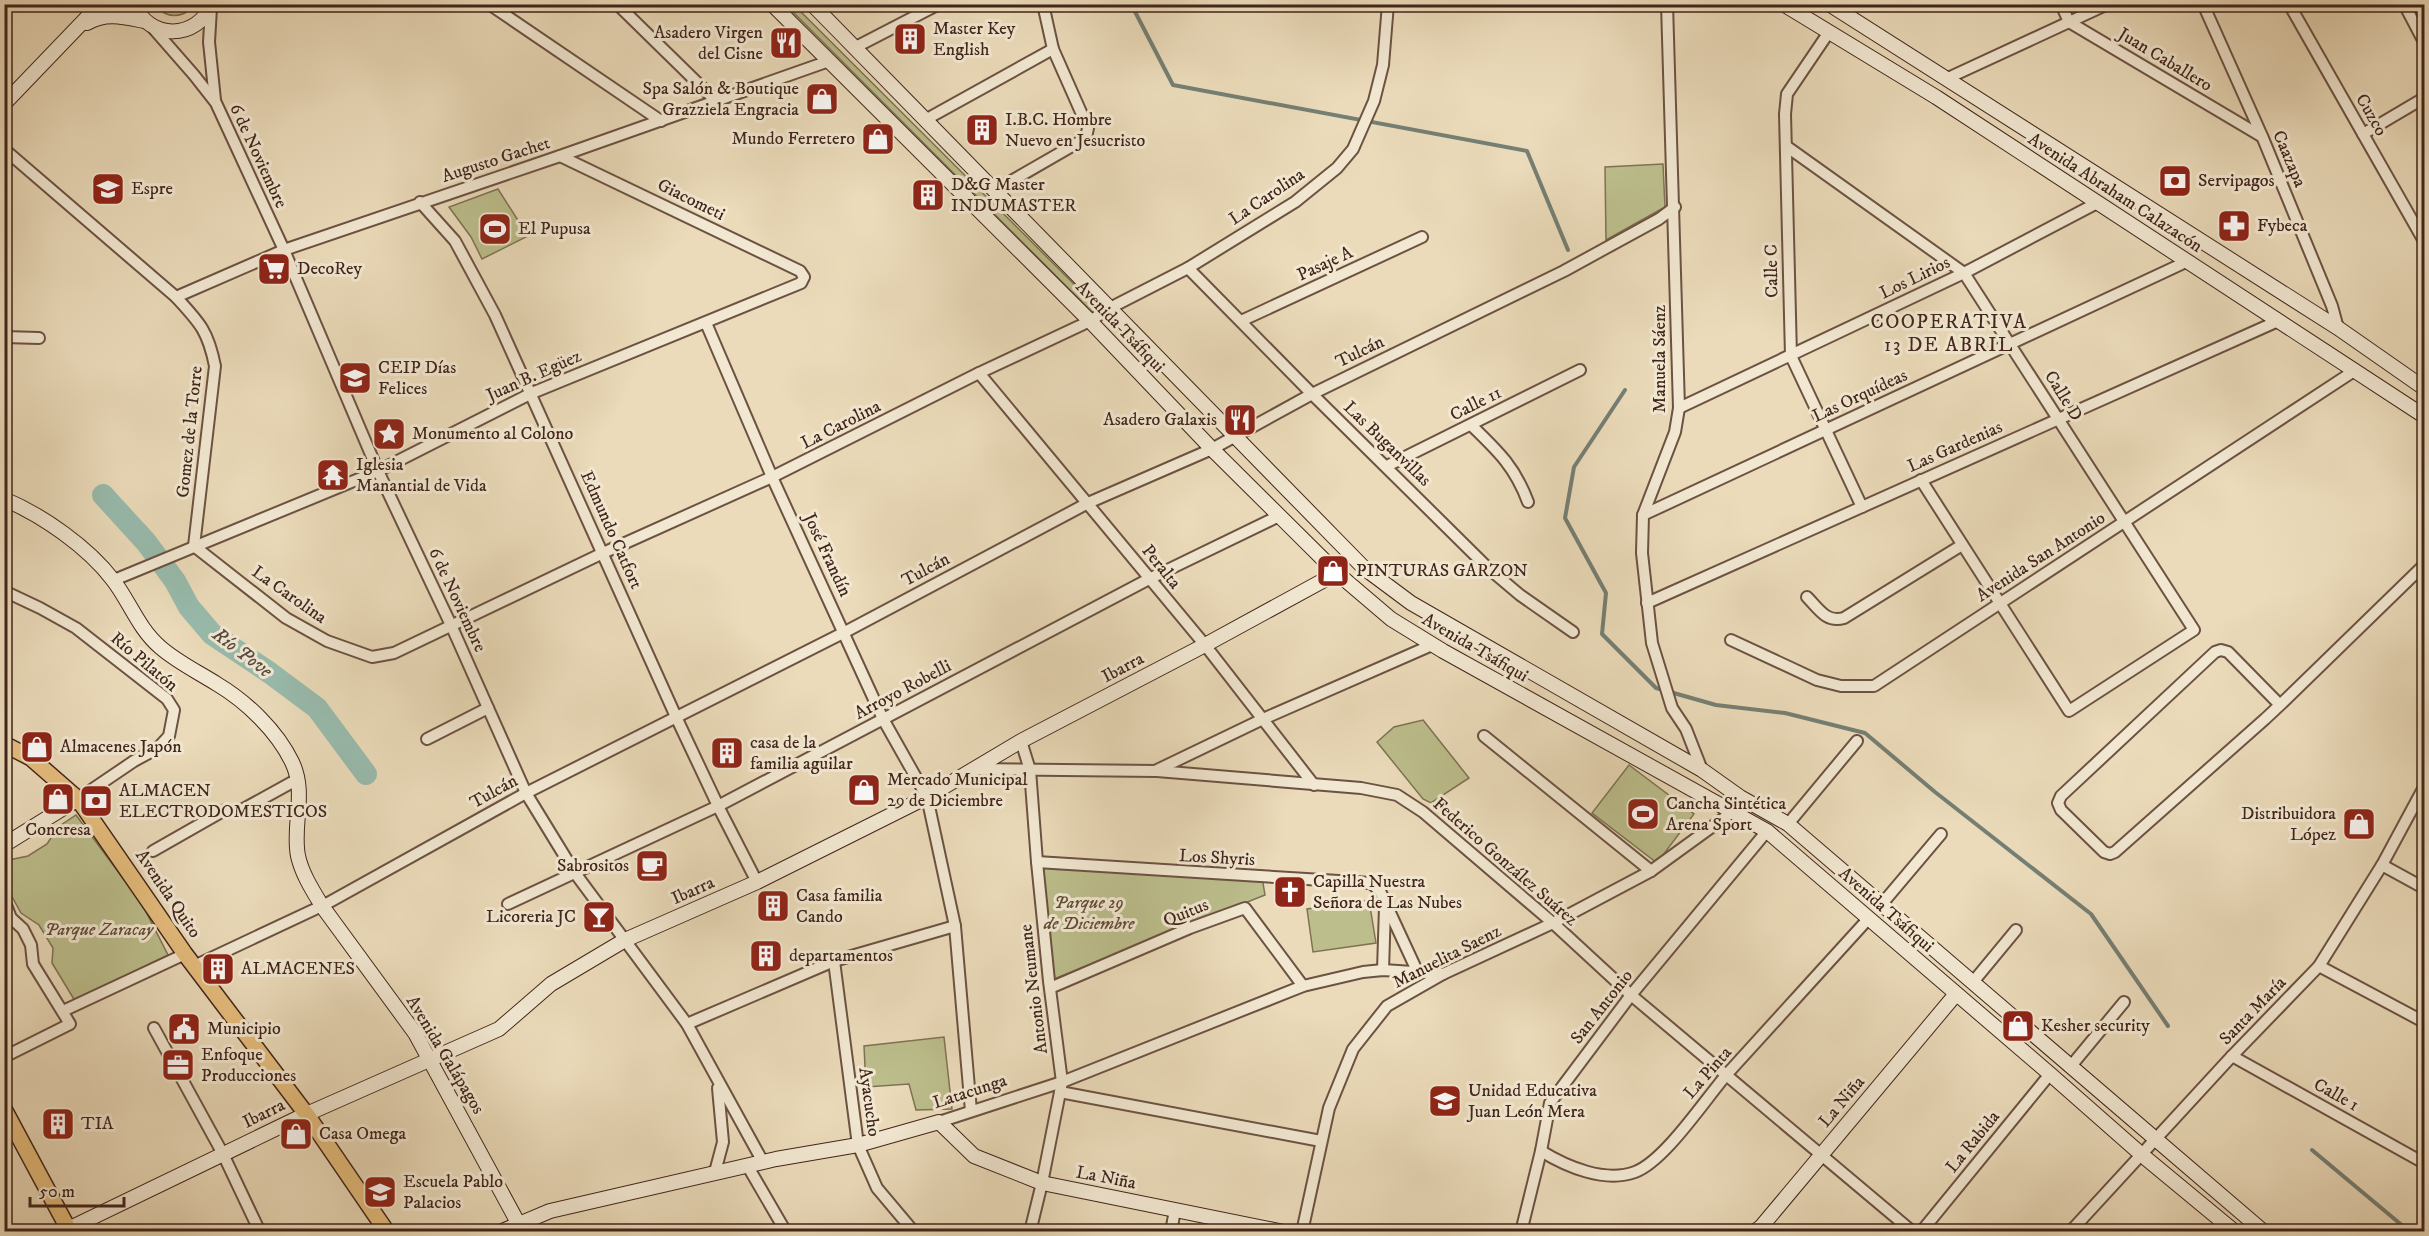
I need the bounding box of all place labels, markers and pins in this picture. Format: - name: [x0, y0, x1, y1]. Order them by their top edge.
- place label: Master Key English: [933, 18, 1016, 61]
- building icon: Master Key English: [892, 21, 928, 57]
- place label: Asadero Virgen del Cisne: [654, 22, 764, 65]
- restaurant icon: Asadero Virgen del Cisne: [768, 25, 804, 61]
- place label: Spa Salón & Boutique Grazziela Engracia: [643, 78, 799, 121]
- shop icon: Spa Salón & Boutique Grazziela Engracia: [804, 81, 840, 117]
- place label: I.B.C. Hombre Nuevo en Jesucristo: [1005, 109, 1146, 152]
- building icon: I.B.C. Hombre Nuevo en Jesucristo: [964, 112, 1000, 148]
- shop icon: Mundo Ferretero: [860, 121, 896, 157]
- place label: Mundo Ferretero: [732, 128, 855, 150]
- bank icon: Servipagos: [2157, 163, 2193, 199]
- place label: Servipagos: [2198, 170, 2275, 192]
- school or university icon: Espre: [90, 171, 126, 207]
- place label: D&G Master INDUMASTER: [951, 174, 1076, 217]
- building icon: D&G Master INDUMASTER: [910, 177, 946, 213]
- place label: Espre: [131, 178, 173, 200]
- pharmacy icon: Fybeca: [2216, 208, 2252, 244]
- sports icon: El Pupusa: [477, 211, 513, 247]
- place label: Fybeca: [2257, 215, 2308, 237]
- place label: El Pupusa: [518, 218, 591, 240]
- supermarket icon: DecoRey: [256, 251, 292, 287]
- place label: DecoRey: [297, 258, 363, 280]
- place label: CEIP Días Felices: [378, 357, 456, 400]
- school or university icon: CEIP Días Felices: [337, 360, 373, 396]
- restaurant icon: Asadero Galaxis: [1222, 402, 1258, 438]
- place label: Asadero Galaxis: [1103, 409, 1217, 431]
- place icon: Monumento al Colono: [371, 416, 407, 452]
- place label: Monumento al Colono: [412, 423, 574, 445]
- place label: Iglesia Manantial de Vida: [356, 454, 487, 497]
- temple icon: Iglesia Manantial de Vida: [315, 457, 351, 493]
- shop icon: PINTURAS GARZON: [1315, 553, 1351, 589]
- place label: PINTURAS GARZON: [1356, 560, 1528, 582]
- shop icon: Almacenes Japón: [19, 729, 55, 765]
- place label: casa de la familia aguilar: [750, 732, 853, 775]
- building icon: casa de la familia aguilar: [709, 735, 745, 771]
- place label: Almacenes Japón: [60, 736, 182, 758]
- place label: Mercado Municipal 29 de Diciembre: [887, 769, 1028, 812]
- shop icon: Mercado Municipal 29 de Diciembre: [846, 772, 882, 808]
- place label: ALMACEN ELECTRODOMESTICOS: [119, 780, 327, 823]
- shop icon: Concresa: [40, 781, 76, 817]
- bank icon: ALMACEN ELECTRODOMESTICOS: [78, 783, 114, 819]
- place label: Cancha Sintética Arena Sport: [1666, 793, 1786, 836]
- sports icon: Cancha Sintética Arena Sport: [1625, 796, 1661, 832]
- place label: Distribuidora López: [2241, 803, 2336, 846]
- shop icon: Distribuidora López: [2341, 806, 2377, 842]
- place label: Concresa: [25, 819, 91, 841]
- cafe icon: Sabrositos: [634, 848, 670, 884]
- place label: Sabrositos: [557, 855, 629, 877]
- place label: Capilla Nuestra Señora de Las Nubes: [1313, 871, 1462, 914]
- church icon: Capilla Nuestra Señora de Las Nubes: [1272, 874, 1308, 910]
- place label: Casa familia Cando: [796, 885, 883, 928]
- building icon: Casa familia Cando: [755, 888, 791, 924]
- bar icon: Licoreria JC: [581, 899, 617, 935]
- place label: Licoreria JC: [486, 906, 576, 928]
- building icon: departamentos: [748, 938, 784, 974]
- place label: departamentos: [789, 945, 893, 967]
- building icon: ALMACENES: [200, 951, 236, 987]
- place label: ALMACENES: [241, 958, 355, 980]
- shop icon: Kesher security: [2000, 1008, 2036, 1044]
- public building icon: Municipio: [166, 1011, 202, 1047]
- place label: Kesher security: [2041, 1015, 2150, 1037]
- place label: Municipio: [207, 1018, 281, 1040]
- place label: Enfoque Producciones: [201, 1044, 296, 1087]
- office icon: Enfoque Producciones: [160, 1047, 196, 1083]
- place label: Unidad Educativa Juan León Mera: [1466, 1080, 1597, 1123]
- school or university icon: Unidad Educativa Juan León Mera: [1427, 1083, 1463, 1119]
- building icon: TIA: [40, 1106, 76, 1142]
- place label: TIA: [81, 1113, 114, 1135]
- shop icon: Casa Omega: [278, 1116, 314, 1152]
- place label: Casa Omega: [319, 1123, 407, 1145]
- place label: Escuela Pablo Palacios: [403, 1171, 503, 1214]
- school or university icon: Escuela Pablo Palacios: [362, 1174, 398, 1210]

